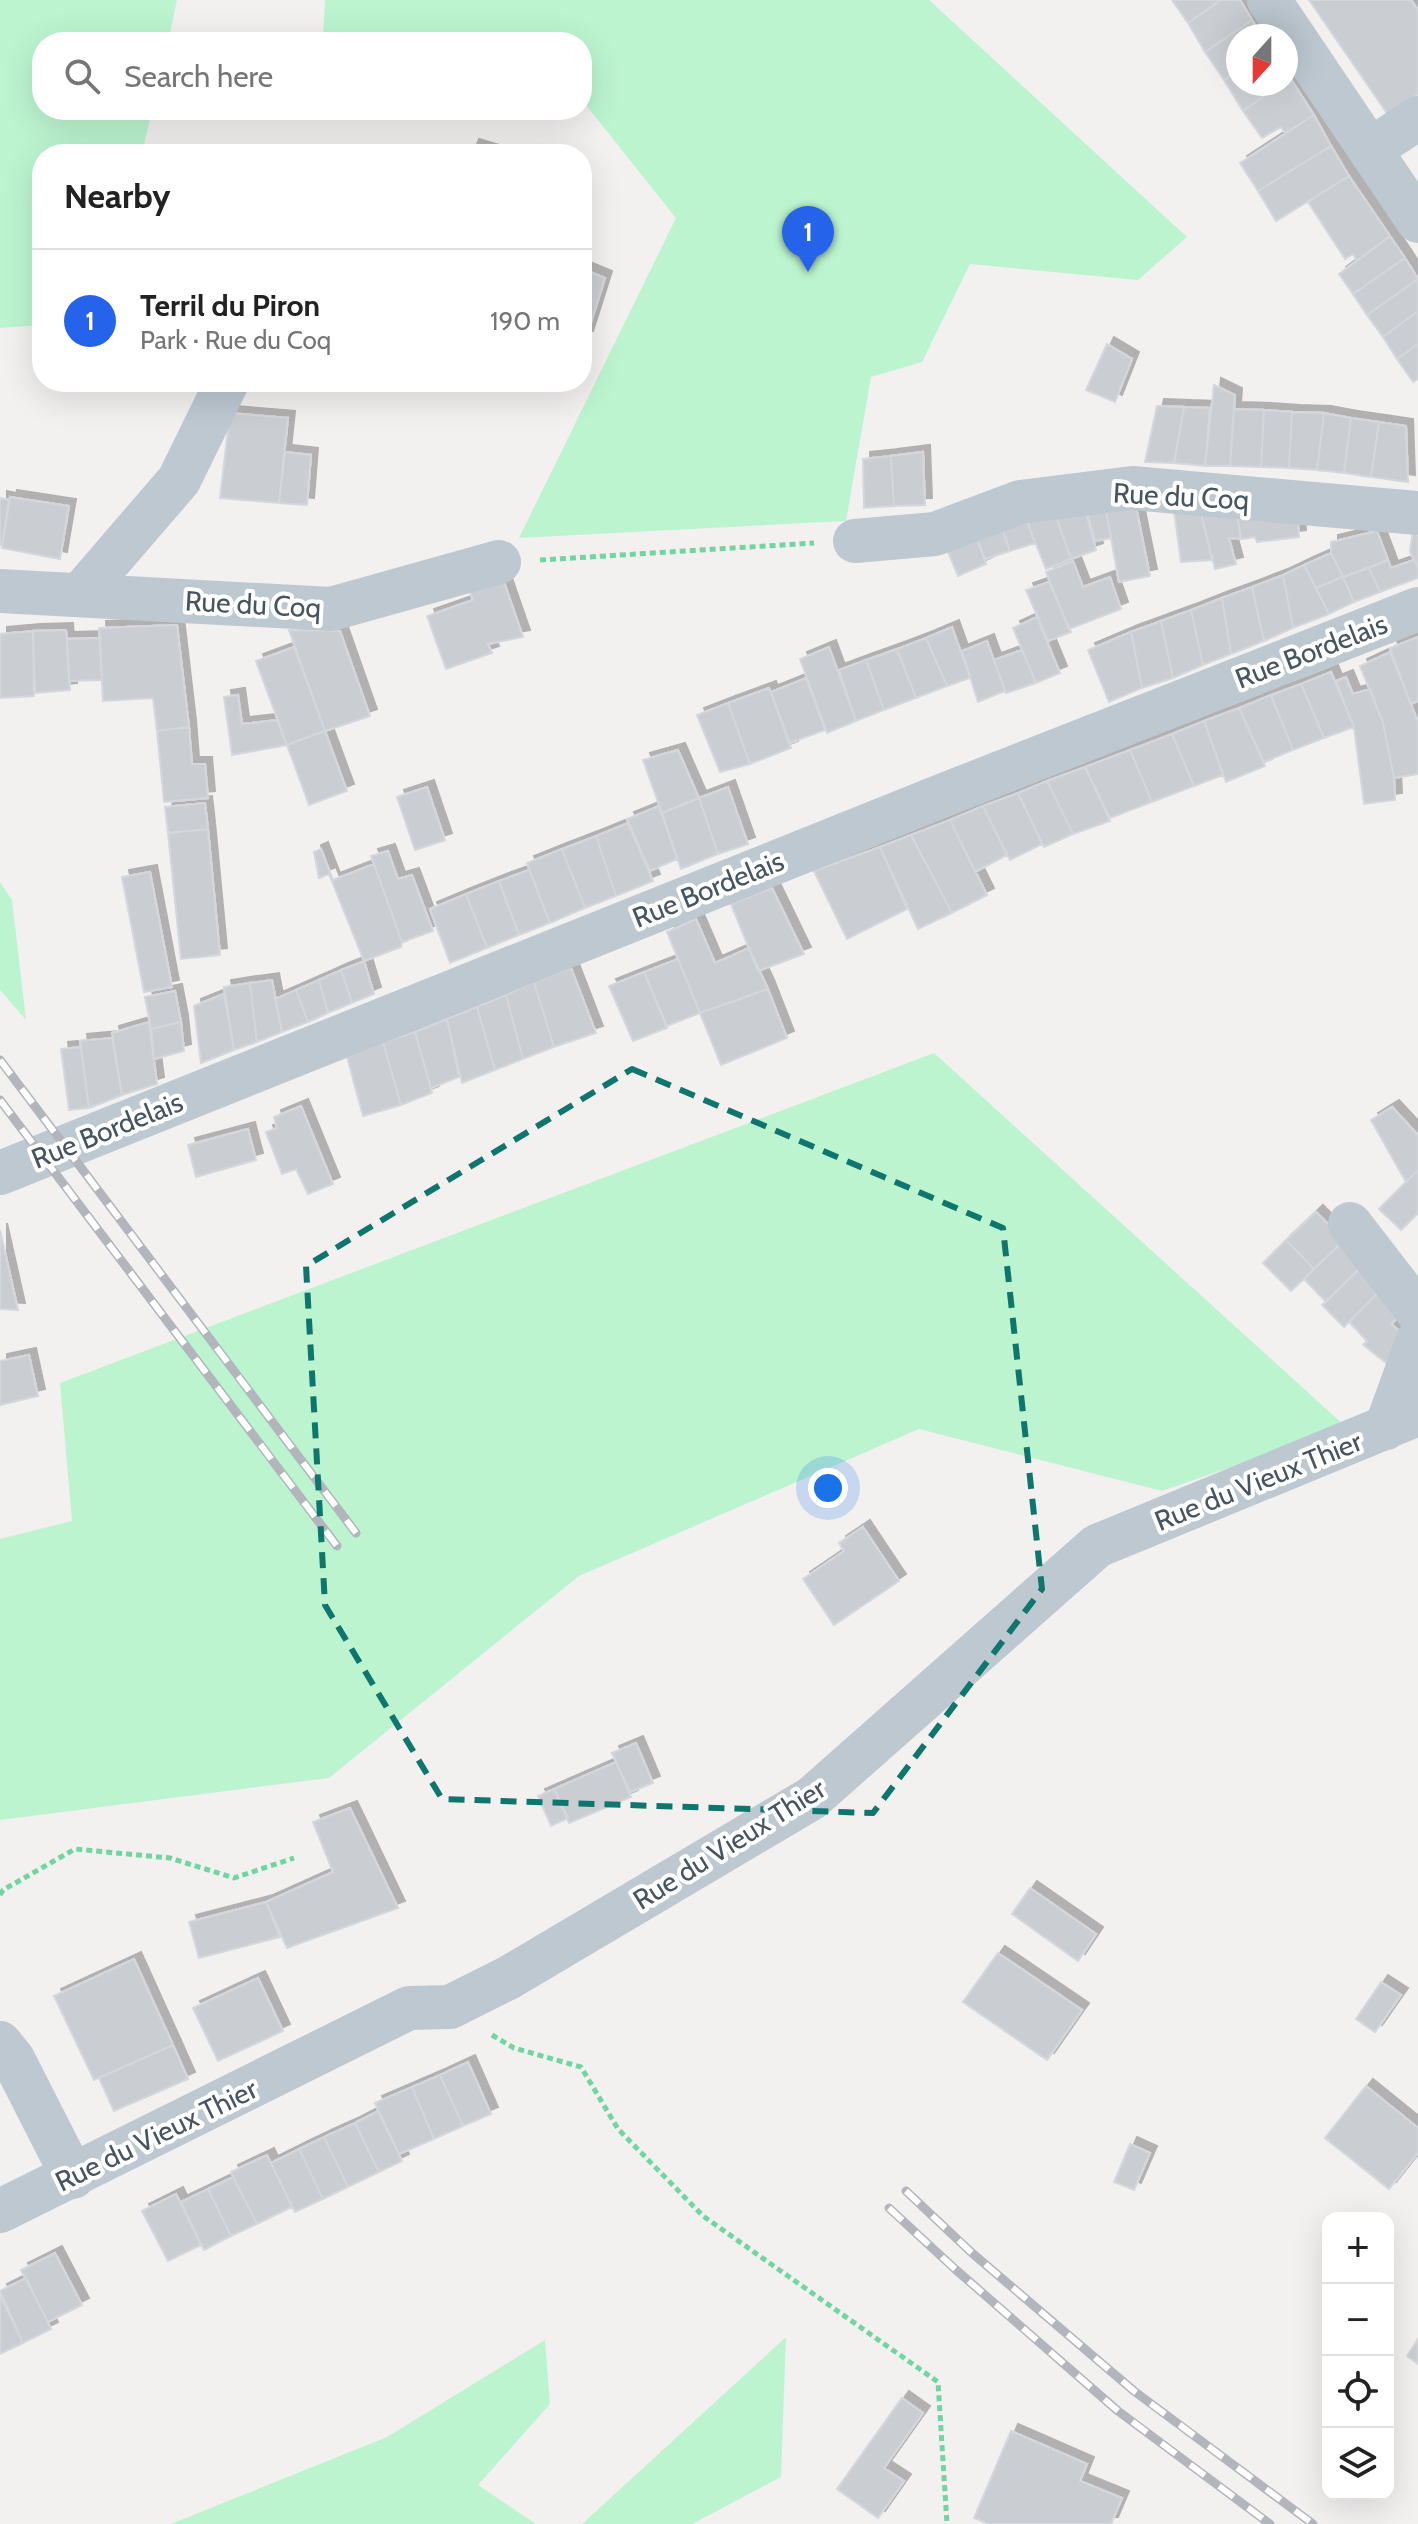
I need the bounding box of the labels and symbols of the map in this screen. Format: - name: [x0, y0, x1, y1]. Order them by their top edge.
- north arrow: [1226, 24, 1298, 96]
- pin: 1: [782, 206, 834, 272]
- street label: Rue du Coq: [1112, 475, 1250, 517]
- street label: Rue du Coq: [184, 583, 322, 625]
- street label: Rue Bordelais: [1230, 606, 1392, 696]
- street label: Rue Bordelais: [627, 843, 789, 935]
- street label: Rue Bordelais: [26, 1084, 188, 1176]
- street label: Rue du Vieux Thier: [1150, 1424, 1367, 1538]
- your location: [808, 1468, 848, 1508]
- street label: Rue du Vieux Thier: [627, 1771, 832, 1917]
- street label: Rue du Vieux Thier: [50, 2071, 263, 2199]

